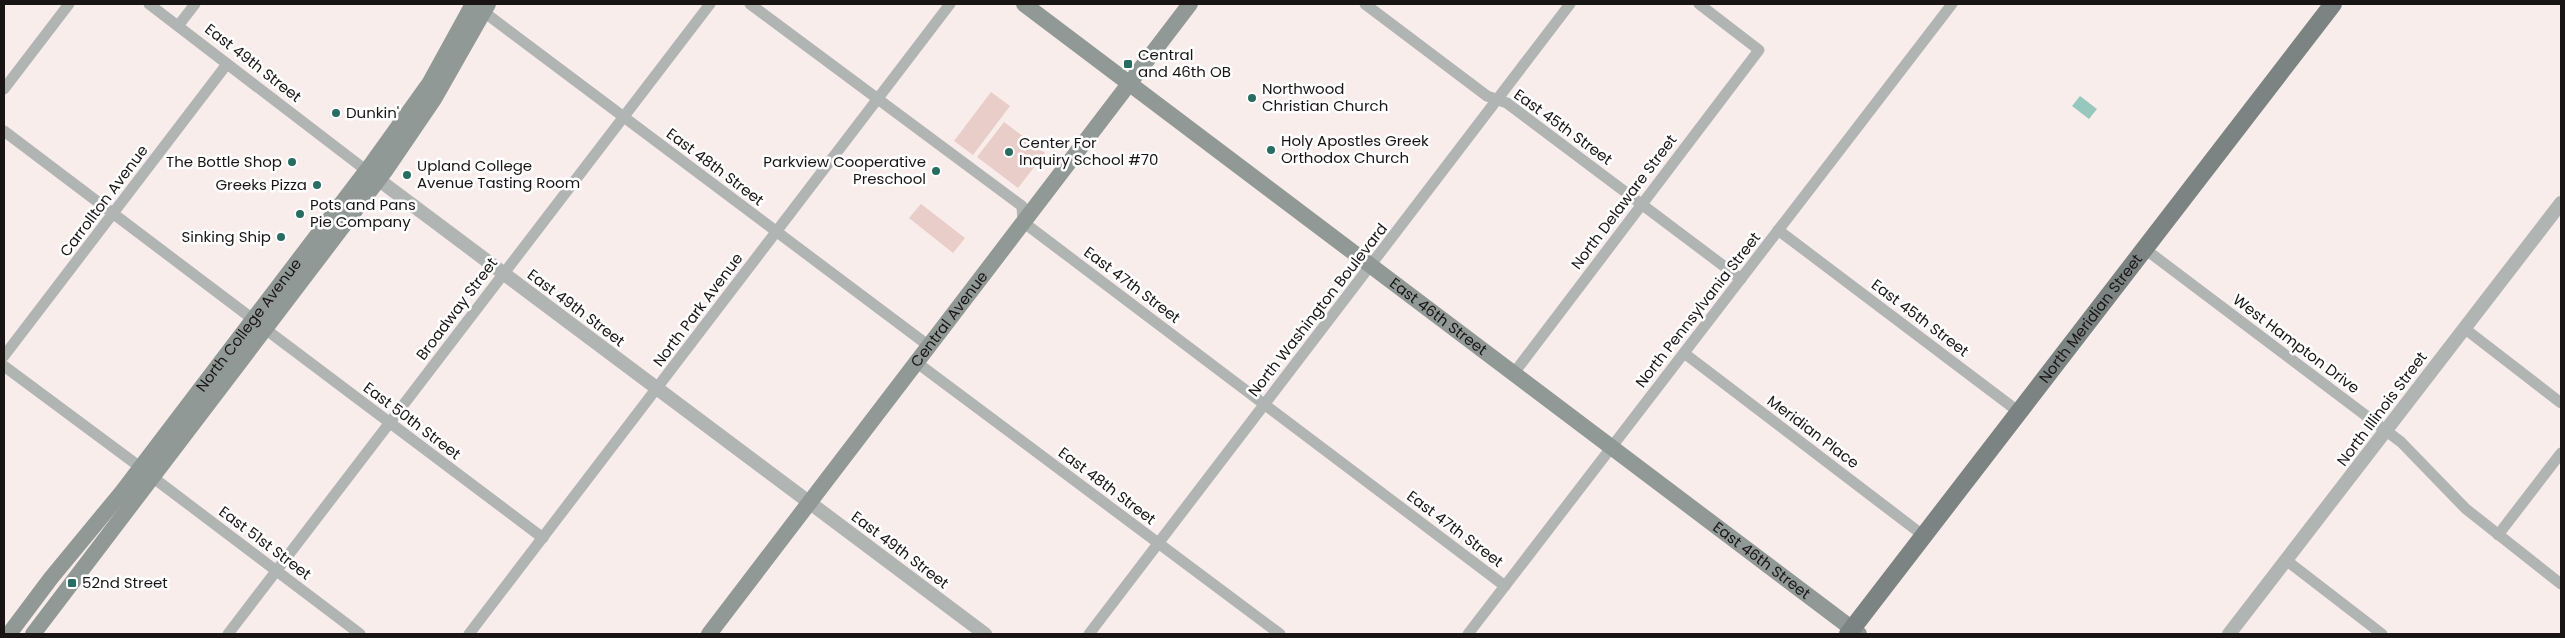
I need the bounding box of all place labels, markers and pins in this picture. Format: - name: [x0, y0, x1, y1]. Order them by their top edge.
- place label: Central and 46th OB: [1138, 44, 1231, 82]
- marker: Central and 46th OB: [1122, 58, 1134, 70]
- place label: Northwood Christian Church: [1262, 78, 1388, 116]
- marker: Northwood Christian Church: [1246, 92, 1258, 104]
- place label: Dunkin': [346, 102, 399, 123]
- marker: Dunkin': [330, 107, 342, 119]
- place label: Holy Apostles Greek Orthodox Church: [1281, 130, 1429, 168]
- place label: Center For Inquiry School #70: [1019, 132, 1158, 170]
- marker: Holy Apostles Greek Orthodox Church: [1265, 144, 1277, 156]
- marker: Center For Inquiry School #70: [1003, 146, 1015, 158]
- place label: The Bottle Shop: [166, 151, 282, 172]
- place label: Parkview Cooperative Preschool: [763, 151, 926, 189]
- place label: Upland College Avenue Tasting Room: [417, 155, 580, 193]
- marker: The Bottle Shop: [286, 156, 298, 168]
- marker: Parkview Cooperative Preschool: [930, 165, 942, 177]
- marker: Upland College Avenue Tasting Room: [401, 169, 413, 181]
- place label: Greeks Pizza: [215, 174, 307, 195]
- marker: Greeks Pizza: [311, 179, 323, 191]
- place label: Pots and Pans Pie Company: [310, 194, 416, 232]
- marker: Pots and Pans Pie Company: [294, 208, 306, 220]
- place label: Sinking Ship: [182, 226, 271, 247]
- marker: Sinking Ship: [275, 231, 287, 243]
- place label: 52nd Street: [82, 572, 168, 593]
- marker: 52nd Street: [66, 577, 78, 589]

